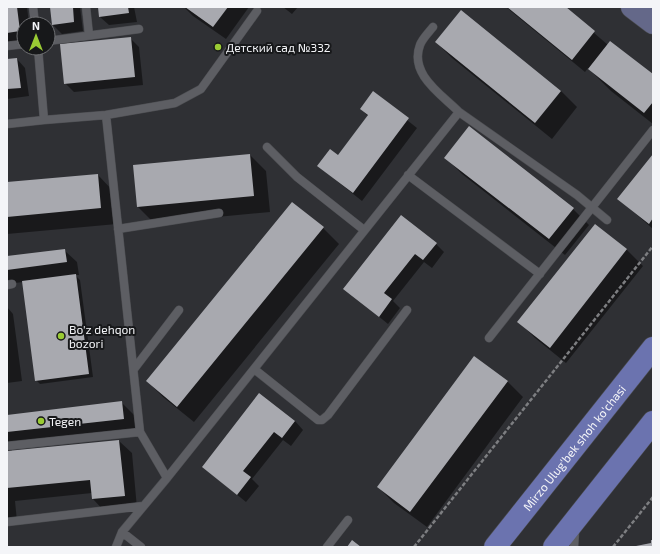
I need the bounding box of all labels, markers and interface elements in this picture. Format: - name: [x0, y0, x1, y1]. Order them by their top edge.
- north arrow: [16, 16, 56, 56]
- text: N: [32, 19, 40, 32]
- place label: Детский сад №332: [226, 40, 331, 54]
- marker: Детский сад №332: [213, 42, 223, 52]
- place label: Bo'z dehqon bozori: [69, 322, 135, 350]
- marker: Bo'z dehqon bozori: [56, 331, 66, 341]
- street label: Mirzo Ulug'bek shoh ko'chasi: [520, 382, 628, 513]
- place label: Tegen: [49, 414, 81, 428]
- marker: Tegen: [36, 416, 46, 426]

